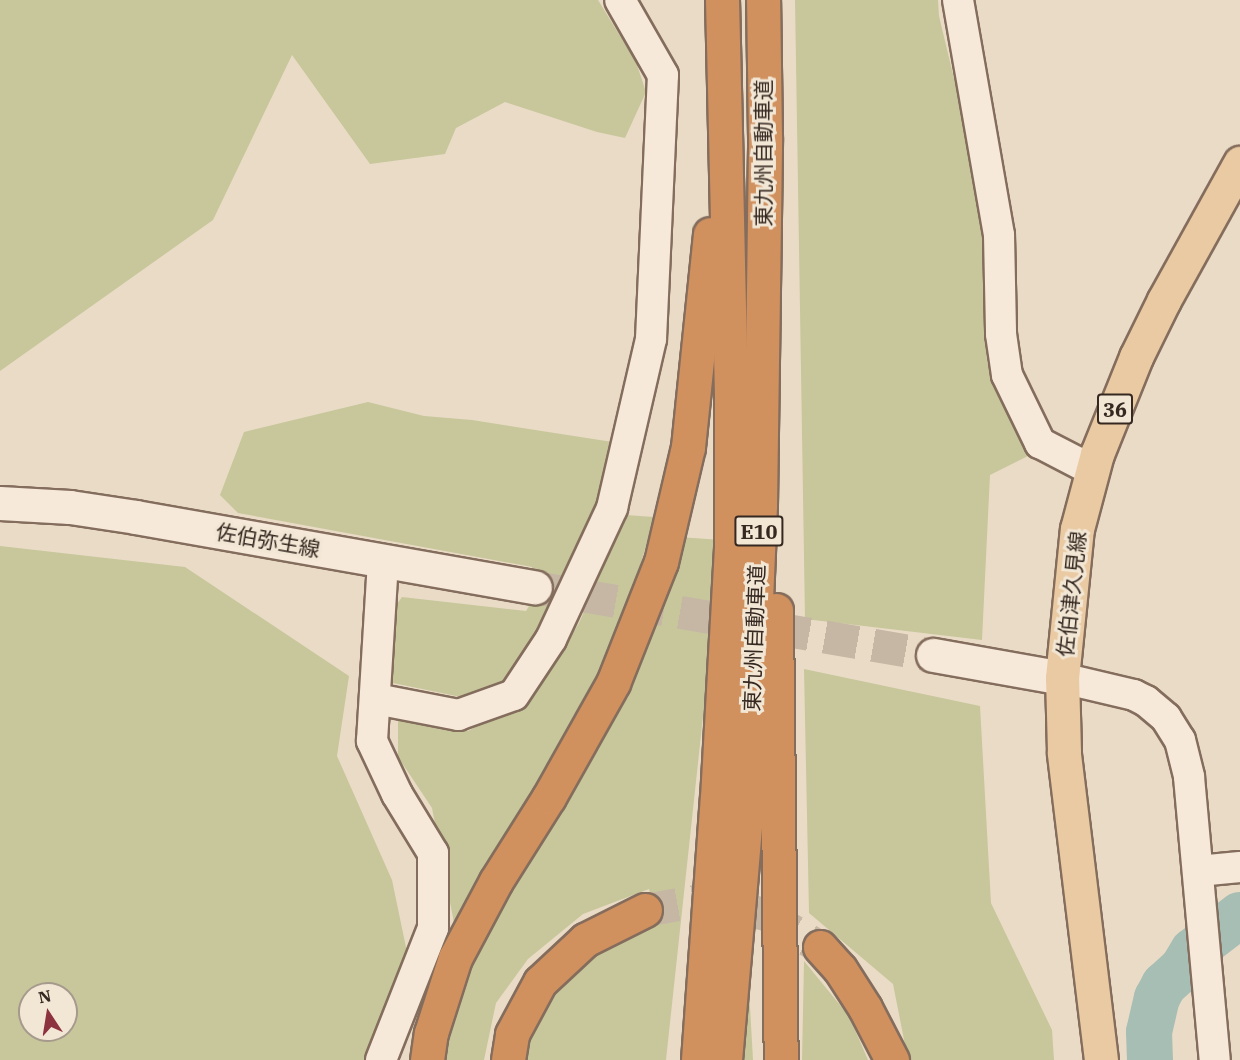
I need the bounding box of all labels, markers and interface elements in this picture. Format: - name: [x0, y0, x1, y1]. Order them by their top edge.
- street label: 東九州自動車道: [750, 80, 776, 226]
- road number: 36: [1097, 392, 1133, 426]
- road number: E10: [734, 514, 784, 548]
- street label: 佐伯弥生線: [214, 518, 322, 562]
- street label: 佐伯津久見線: [1052, 530, 1090, 658]
- street label: 東九州自動車道: [739, 564, 769, 712]
- north arrow: [18, 982, 78, 1042]
- text: N: [36, 985, 53, 1007]

